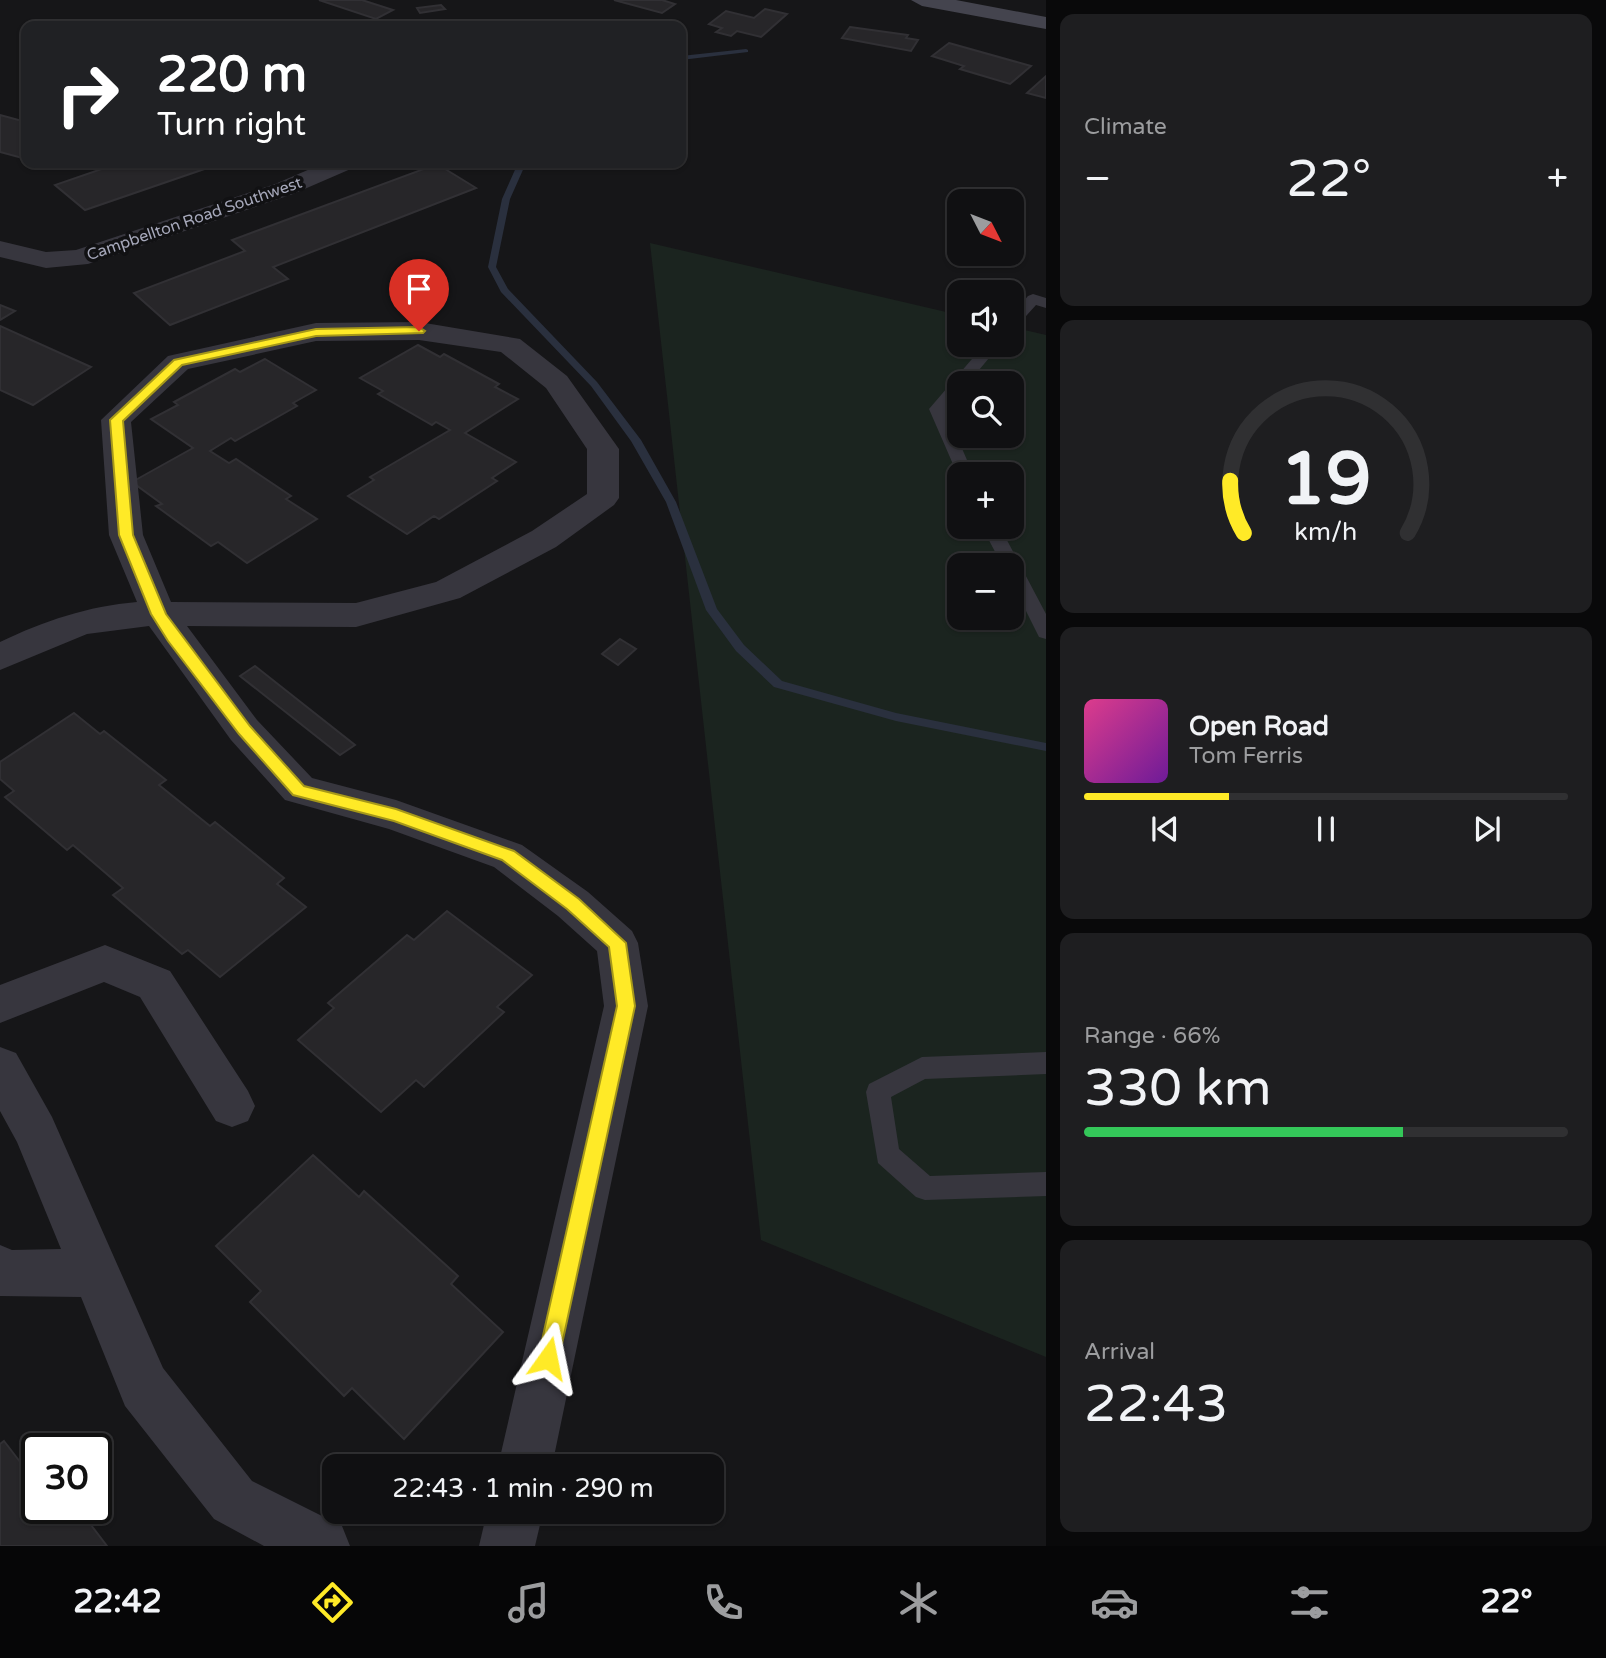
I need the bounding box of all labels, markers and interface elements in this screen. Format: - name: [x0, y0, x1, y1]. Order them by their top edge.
- text: 220 m: [157, 46, 307, 105]
- icon: right: [42, 49, 133, 140]
- text: Turn right: [157, 106, 306, 144]
- text: Climate: [1084, 113, 1167, 141]
- text: 22°: [1286, 148, 1371, 211]
- text: −: [1084, 156, 1111, 202]
- text: +: [1547, 156, 1568, 202]
- street label: Campbellton Road Southwest: [84, 173, 305, 265]
- north arrow: [947, 189, 1024, 266]
- map controls: [947, 189, 1024, 630]
- pin: [389, 259, 449, 331]
- icon: arrive: [400, 270, 438, 308]
- button: sound: [947, 280, 1024, 357]
- button: search: [947, 371, 1024, 448]
- text: 19: [1280, 436, 1372, 524]
- button: +: [947, 462, 1024, 539]
- text: km/h: [1295, 516, 1357, 546]
- button: −: [947, 553, 1024, 630]
- text: Open Road: [1189, 711, 1329, 742]
- text: Tom Ferris: [1189, 742, 1303, 770]
- icon: previous: [1146, 810, 1184, 848]
- icon: pause: [1307, 810, 1345, 848]
- icon: next: [1468, 810, 1506, 848]
- text: Range · 66%: [1084, 1022, 1220, 1050]
- text: 330 km: [1084, 1057, 1272, 1120]
- position arrow: [511, 1321, 585, 1395]
- text: Arrival: [1084, 1338, 1155, 1366]
- text: 22:43: [1084, 1373, 1228, 1436]
- speed limit sign: 30: [21, 1433, 112, 1524]
- text: 22:43 · 1 min · 290 m: [392, 1473, 654, 1504]
- icon: directions: [308, 1578, 357, 1627]
- icon: music: [504, 1578, 553, 1627]
- icon: phone: [699, 1578, 748, 1627]
- icon: climate: [894, 1578, 943, 1627]
- icon: car: [1090, 1578, 1139, 1627]
- icon: filters: [1285, 1578, 1334, 1627]
- text: 22:42: [73, 1583, 162, 1621]
- text: 22°: [1480, 1583, 1533, 1621]

